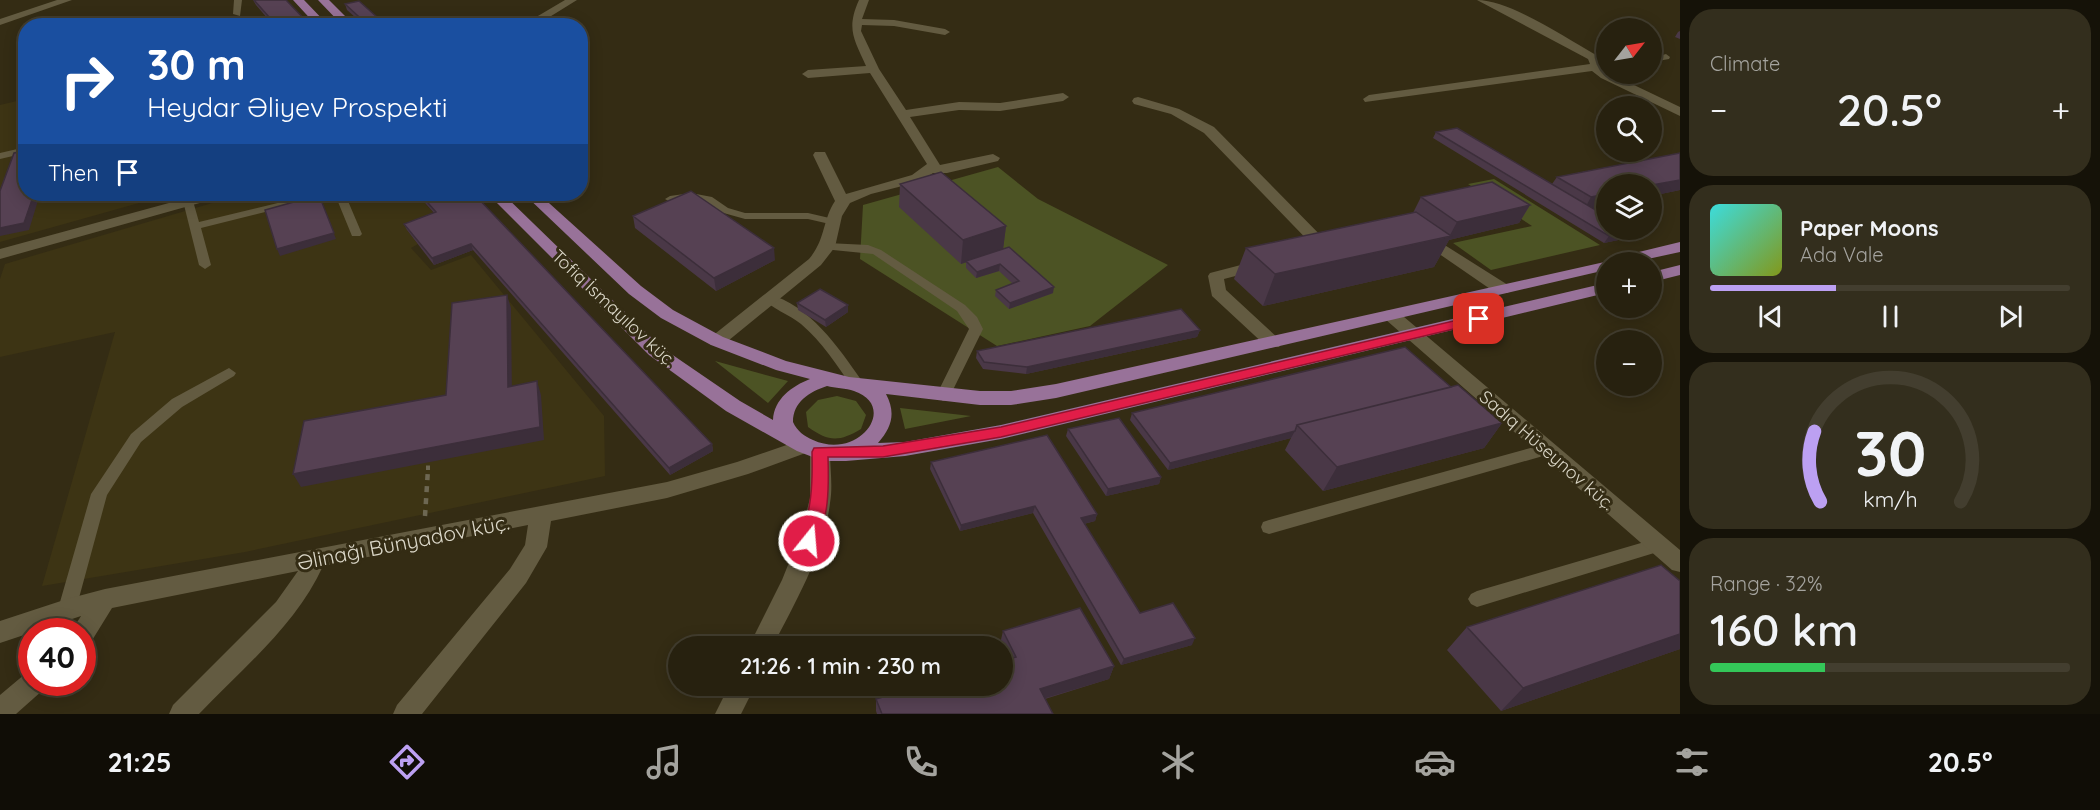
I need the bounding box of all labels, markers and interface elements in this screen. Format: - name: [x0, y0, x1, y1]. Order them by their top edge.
- north arrow: [1596, 18, 1662, 84]
- map controls: [1596, 18, 1662, 396]
- text: 30 m: [147, 38, 246, 91]
- icon: right: [48, 42, 126, 120]
- text: Climate: [1710, 51, 1780, 76]
- text: 20.5°: [1837, 81, 1942, 137]
- text: −: [1710, 89, 1727, 130]
- text: +: [2051, 89, 2070, 130]
- text: Heydar Əliyev Prospekti: [147, 90, 448, 124]
- button: search: [1596, 96, 1662, 162]
- icon: arrive: [111, 156, 144, 189]
- text: Then: [48, 159, 99, 187]
- button: layers: [1596, 174, 1662, 240]
- text: Paper Moons: [1800, 214, 1939, 242]
- text: Ada Vale: [1800, 242, 1884, 267]
- street label: Tofiq İsmayılov küç.: [547, 244, 681, 372]
- button: +: [1596, 252, 1662, 318]
- pin: [1453, 293, 1504, 344]
- icon: previous: [1754, 300, 1787, 333]
- icon: pause: [1874, 300, 1907, 333]
- icon: next: [1994, 300, 2027, 333]
- icon: arrive: [1462, 302, 1495, 335]
- button: −: [1596, 330, 1662, 396]
- street label: Sadıq Hüseynov küç.: [1475, 385, 1619, 515]
- text: 30: [1854, 414, 1926, 492]
- text: km/h: [1863, 487, 1917, 513]
- street label: Əlinağı Bünyadov küç.: [295, 509, 511, 575]
- position arrow: [777, 509, 841, 573]
- text: Range · 32%: [1710, 571, 1822, 596]
- text: 160 km: [1710, 601, 1858, 657]
- speed limit sign: 40: [18, 618, 96, 696]
- text: 21:26 · 1 min · 230 m: [740, 652, 941, 680]
- icon: directions: [386, 741, 428, 783]
- icon: music: [643, 741, 685, 783]
- icon: phone: [900, 741, 942, 783]
- icon: climate: [1157, 741, 1199, 783]
- icon: car: [1414, 741, 1456, 783]
- icon: filters: [1671, 741, 1713, 783]
- text: 21:25: [107, 745, 172, 779]
- text: 20.5°: [1928, 745, 1993, 779]

